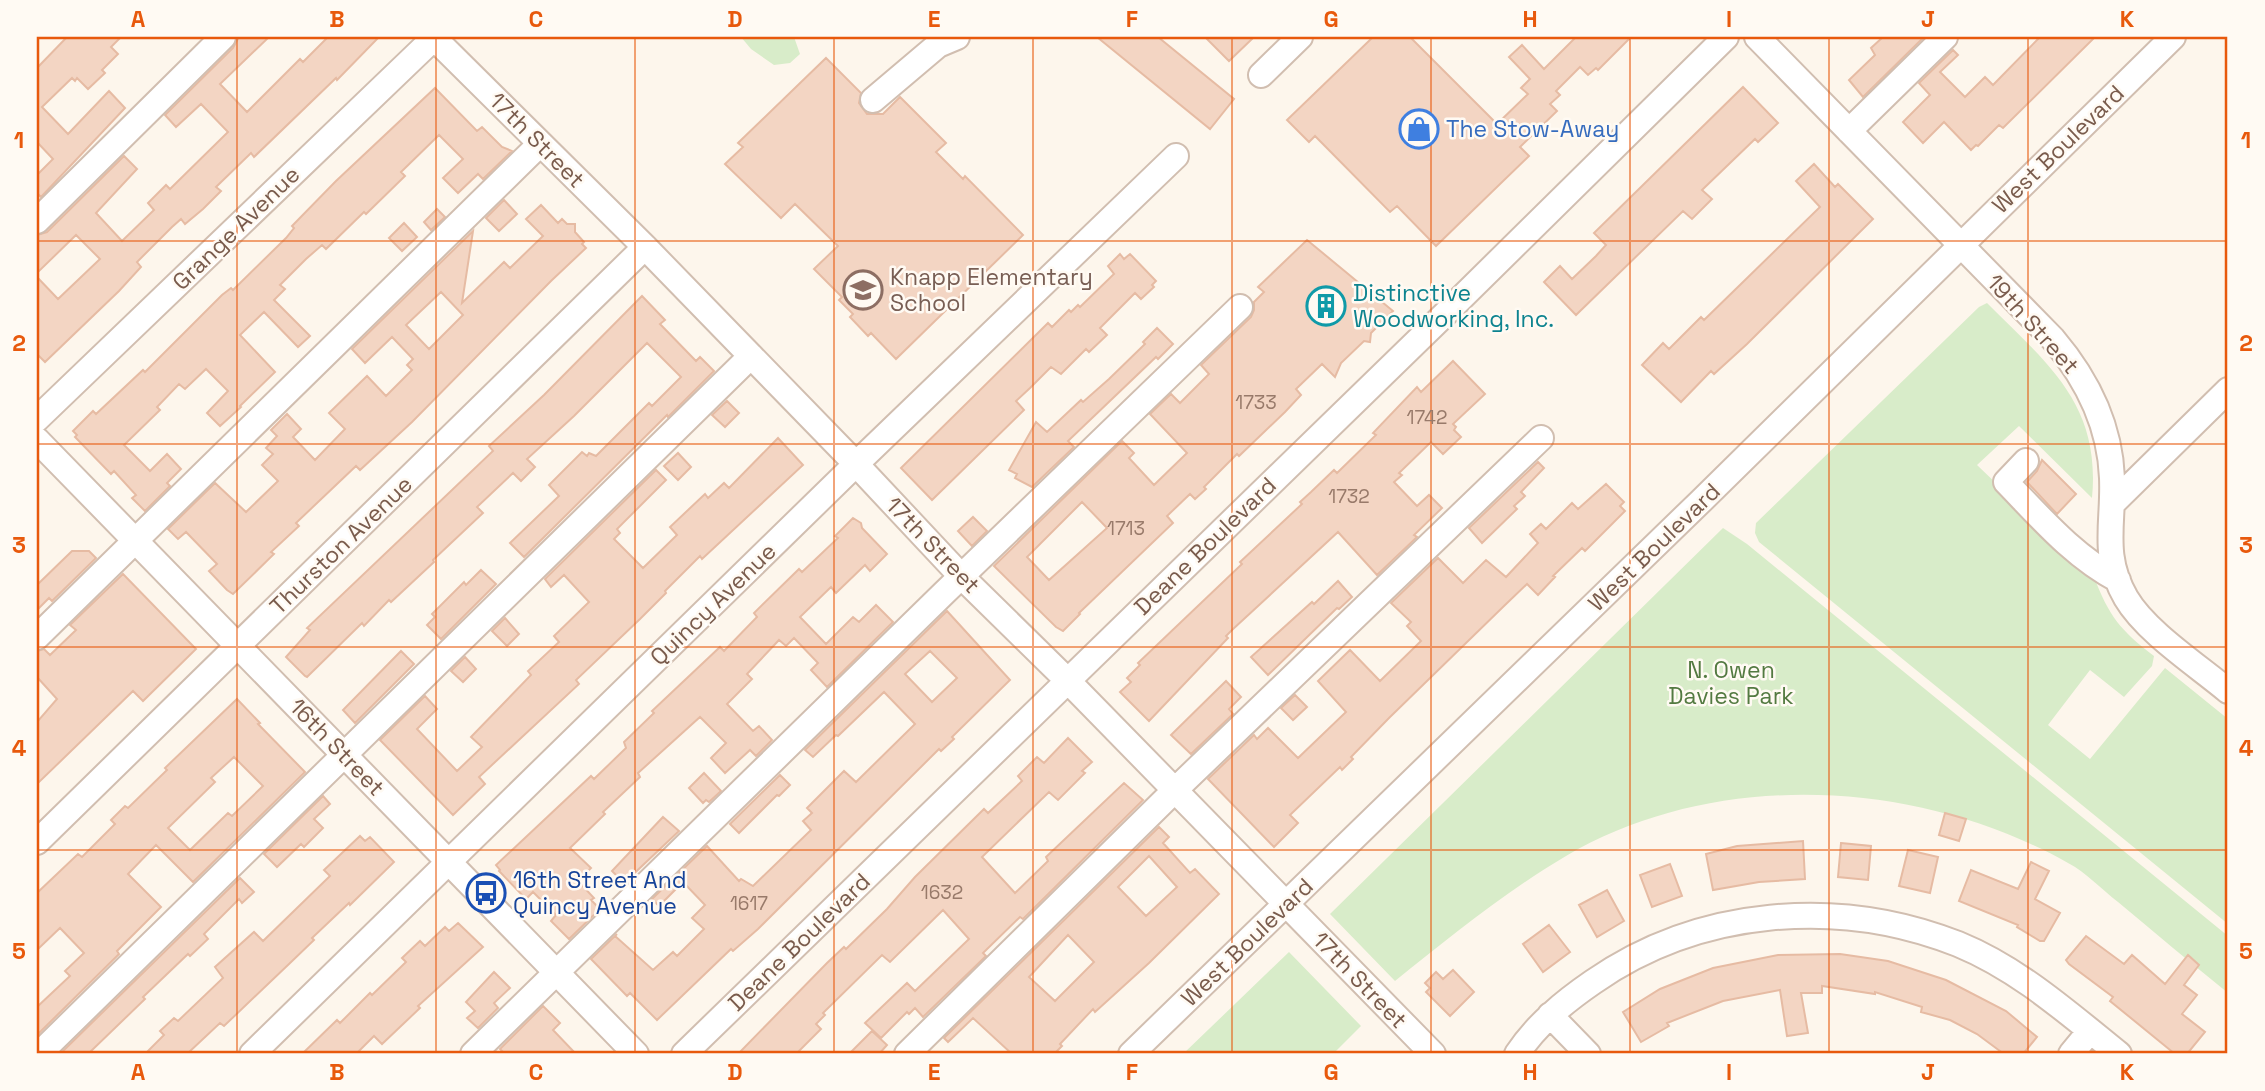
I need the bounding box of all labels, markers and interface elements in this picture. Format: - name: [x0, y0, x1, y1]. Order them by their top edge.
- text: A: [131, 4, 146, 34]
- text: B: [329, 4, 345, 34]
- text: C: [529, 4, 543, 34]
- text: D: [727, 4, 743, 34]
- text: E: [928, 4, 940, 34]
- text: F: [1126, 4, 1138, 34]
- text: G: [1323, 4, 1339, 34]
- text: H: [1522, 4, 1538, 34]
- text: I: [1726, 4, 1732, 34]
- text: J: [1921, 4, 1935, 34]
- text: K: [2120, 4, 2135, 34]
- street label: West Boulevard: [1986, 78, 2130, 220]
- street label: 17th Street: [483, 86, 591, 194]
- shop icon: The Stow-Away: [1398, 108, 1440, 150]
- place label: The Stow-Away: [1446, 114, 1619, 144]
- text: 1: [14, 125, 24, 155]
- text: 1: [2241, 125, 2251, 155]
- street label: Grange Avenue: [166, 160, 306, 296]
- place label: Knapp Elementary School: [890, 262, 1093, 318]
- street label: 19th Street: [1980, 268, 2086, 380]
- school or university icon: Knapp Elementary School: [842, 269, 884, 311]
- place label: Distinctive Woodworking, Inc.: [1353, 278, 1554, 334]
- building icon: Distinctive Woodworking, Inc.: [1305, 285, 1347, 327]
- text: 2: [12, 328, 26, 358]
- text: 2: [2239, 328, 2253, 358]
- house number: 1733: [1235, 390, 1277, 415]
- house number: 1742: [1407, 405, 1447, 430]
- street label: Thurston Avenue: [263, 469, 419, 621]
- street label: Deane Boulevard: [1128, 470, 1282, 622]
- street label: West Boulevard: [1582, 476, 1726, 618]
- house number: 1732: [1328, 484, 1370, 509]
- street label: 17th Street: [879, 490, 987, 600]
- house number: 1713: [1107, 516, 1145, 541]
- text: 3: [12, 530, 26, 560]
- text: 3: [2239, 530, 2253, 560]
- street label: Quincy Avenue: [644, 536, 782, 672]
- park label: N. Owen Davies Park: [1668, 655, 1794, 711]
- street label: 16th Street: [283, 692, 391, 802]
- text: 4: [12, 733, 27, 763]
- text: 4: [2239, 733, 2254, 763]
- place label: 16th Street And Quincy Avenue: [513, 865, 687, 921]
- street label: Deane Boulevard: [722, 866, 876, 1018]
- street label: West Boulevard: [1175, 871, 1319, 1013]
- bus stop icon: 16th Street And Quincy Avenue: [465, 872, 507, 914]
- house number: 1632: [921, 880, 963, 905]
- house number: 1617: [730, 891, 768, 916]
- street label: 17th Street: [1306, 925, 1414, 1035]
- text: 5: [12, 936, 26, 966]
- text: 5: [2239, 936, 2253, 966]
- text: A: [131, 1057, 146, 1087]
- text: B: [329, 1057, 345, 1087]
- text: C: [529, 1057, 543, 1087]
- text: D: [727, 1057, 743, 1087]
- text: E: [928, 1057, 940, 1087]
- text: F: [1126, 1057, 1138, 1087]
- text: G: [1323, 1057, 1339, 1087]
- text: H: [1522, 1057, 1538, 1087]
- text: I: [1726, 1057, 1732, 1087]
- text: J: [1921, 1057, 1935, 1087]
- text: K: [2120, 1057, 2135, 1087]

